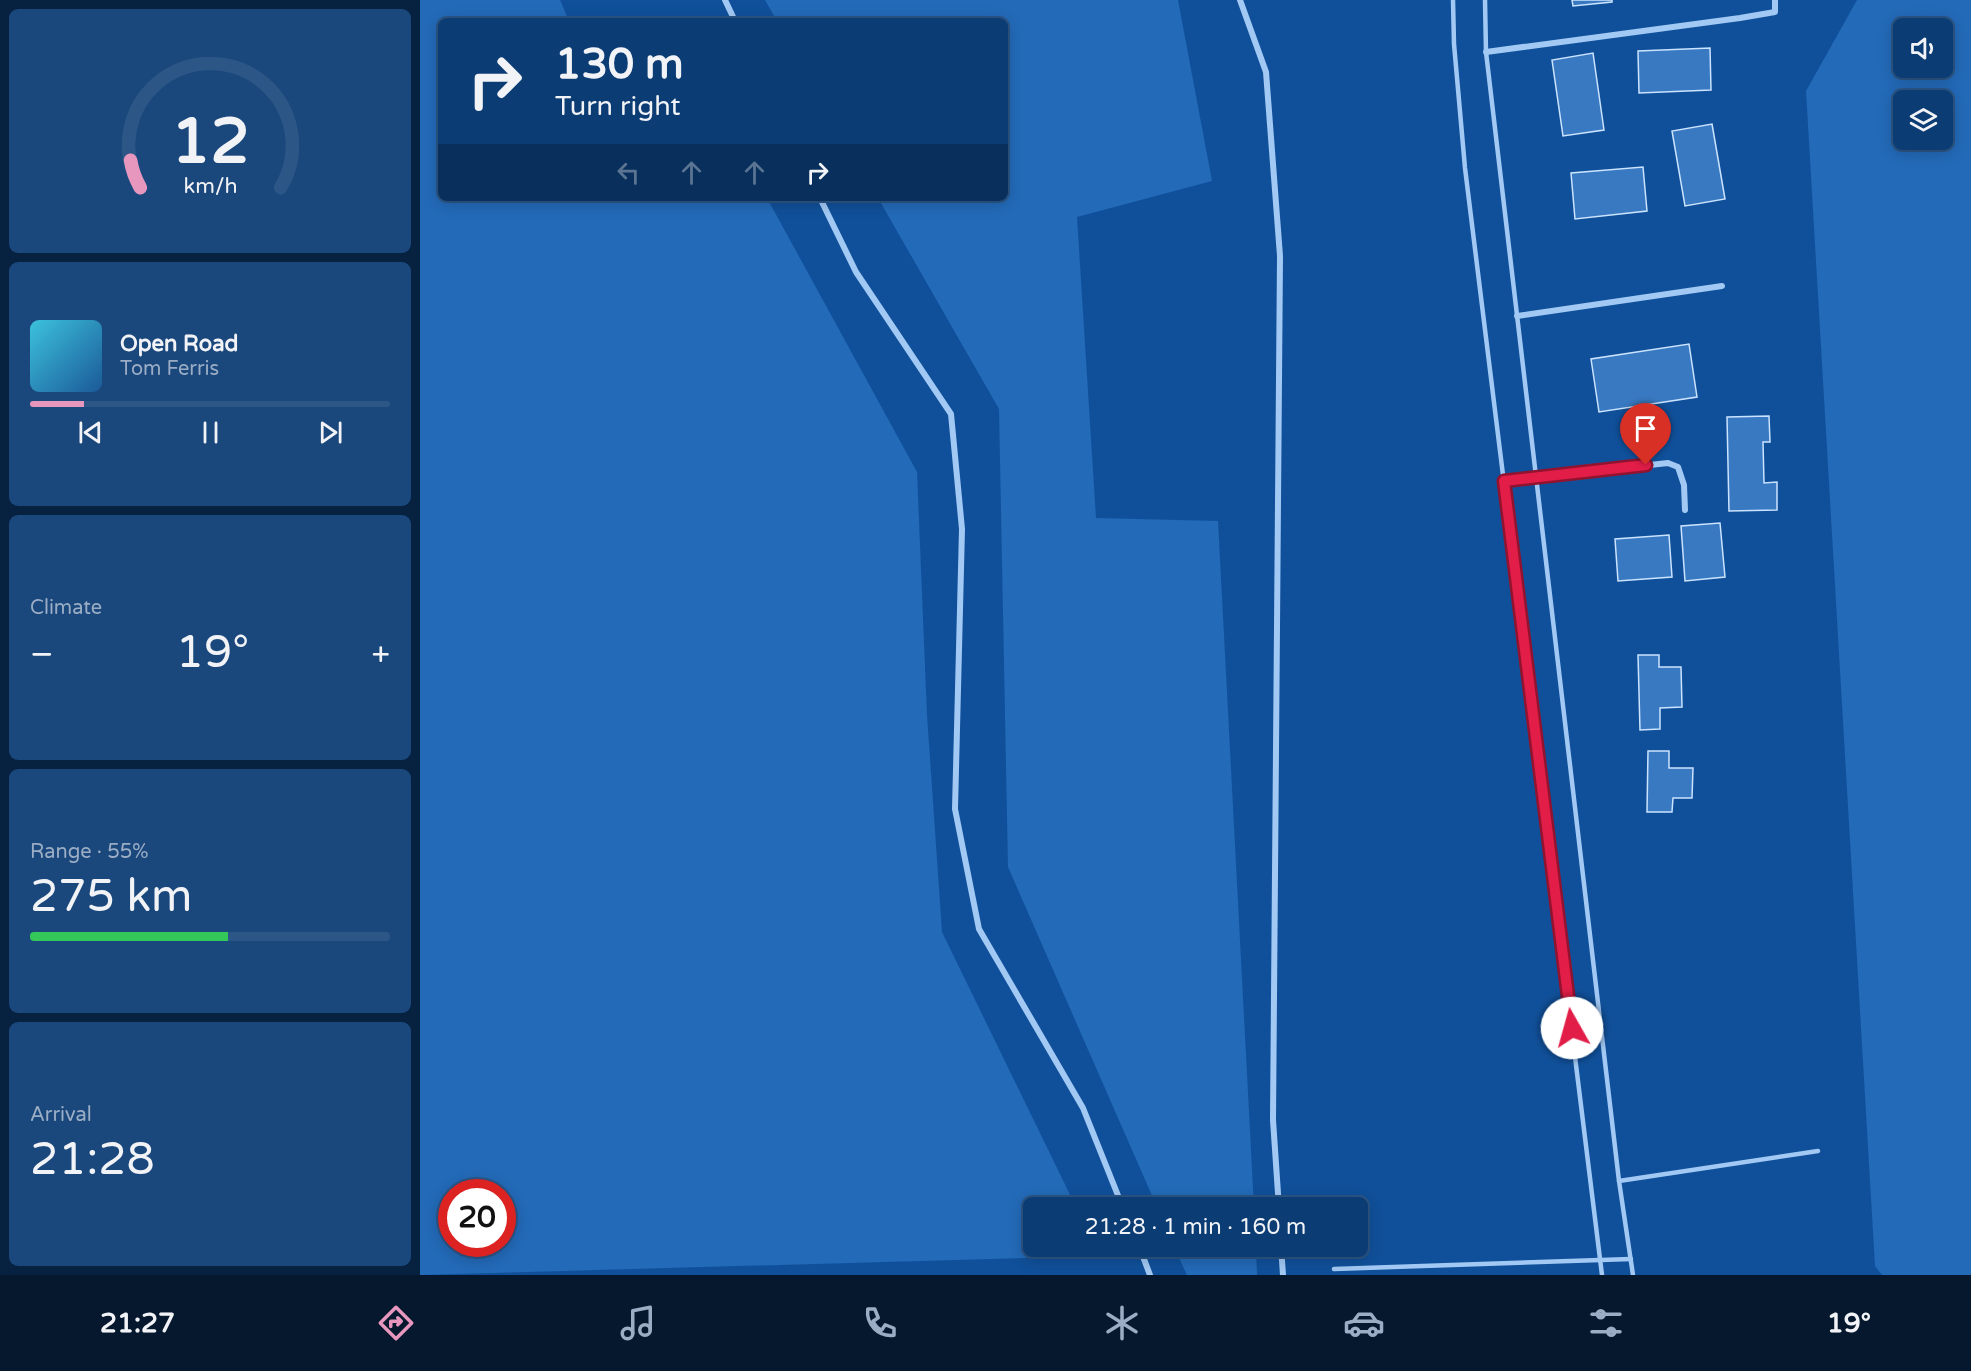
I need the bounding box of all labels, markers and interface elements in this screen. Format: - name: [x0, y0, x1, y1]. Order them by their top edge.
- map controls: [1893, 18, 1953, 150]
- button: sound: [1893, 18, 1953, 78]
- text: 130 m: [555, 39, 684, 90]
- icon: right: [456, 42, 534, 120]
- text: Turn right: [555, 90, 681, 123]
- button: layers: [1893, 90, 1953, 150]
- text: 12: [171, 105, 249, 180]
- icon: left: [612, 156, 645, 189]
- icon: ahead: [675, 156, 708, 189]
- icon: ahead: [738, 156, 771, 189]
- icon: right: [801, 156, 834, 189]
- text: km/h: [183, 173, 237, 199]
- text: Open Road: [120, 331, 238, 357]
- text: Tom Ferris: [120, 357, 219, 381]
- pin: [1620, 403, 1671, 465]
- icon: arrive: [1629, 412, 1662, 445]
- icon: previous: [74, 416, 107, 449]
- icon: pause: [194, 416, 227, 449]
- icon: next: [314, 416, 347, 449]
- text: Climate: [30, 596, 102, 620]
- text: 19°: [176, 626, 249, 680]
- text: −: [30, 635, 54, 674]
- text: +: [371, 635, 390, 674]
- text: Range · 55%: [30, 840, 149, 864]
- text: 275 km: [30, 870, 192, 924]
- position arrow: [1540, 996, 1604, 1060]
- text: Arrival: [30, 1103, 92, 1127]
- text: 21:28: [30, 1133, 155, 1187]
- speed limit sign: 20: [438, 1179, 516, 1257]
- text: 21:28 · 1 min · 160 m: [1085, 1214, 1306, 1240]
- icon: directions: [375, 1302, 417, 1344]
- icon: music: [617, 1302, 659, 1344]
- icon: phone: [859, 1302, 901, 1344]
- icon: climate: [1101, 1302, 1143, 1344]
- icon: car: [1343, 1302, 1385, 1344]
- icon: filters: [1585, 1302, 1627, 1344]
- text: 21:27: [100, 1307, 175, 1340]
- text: 19°: [1827, 1307, 1871, 1340]

